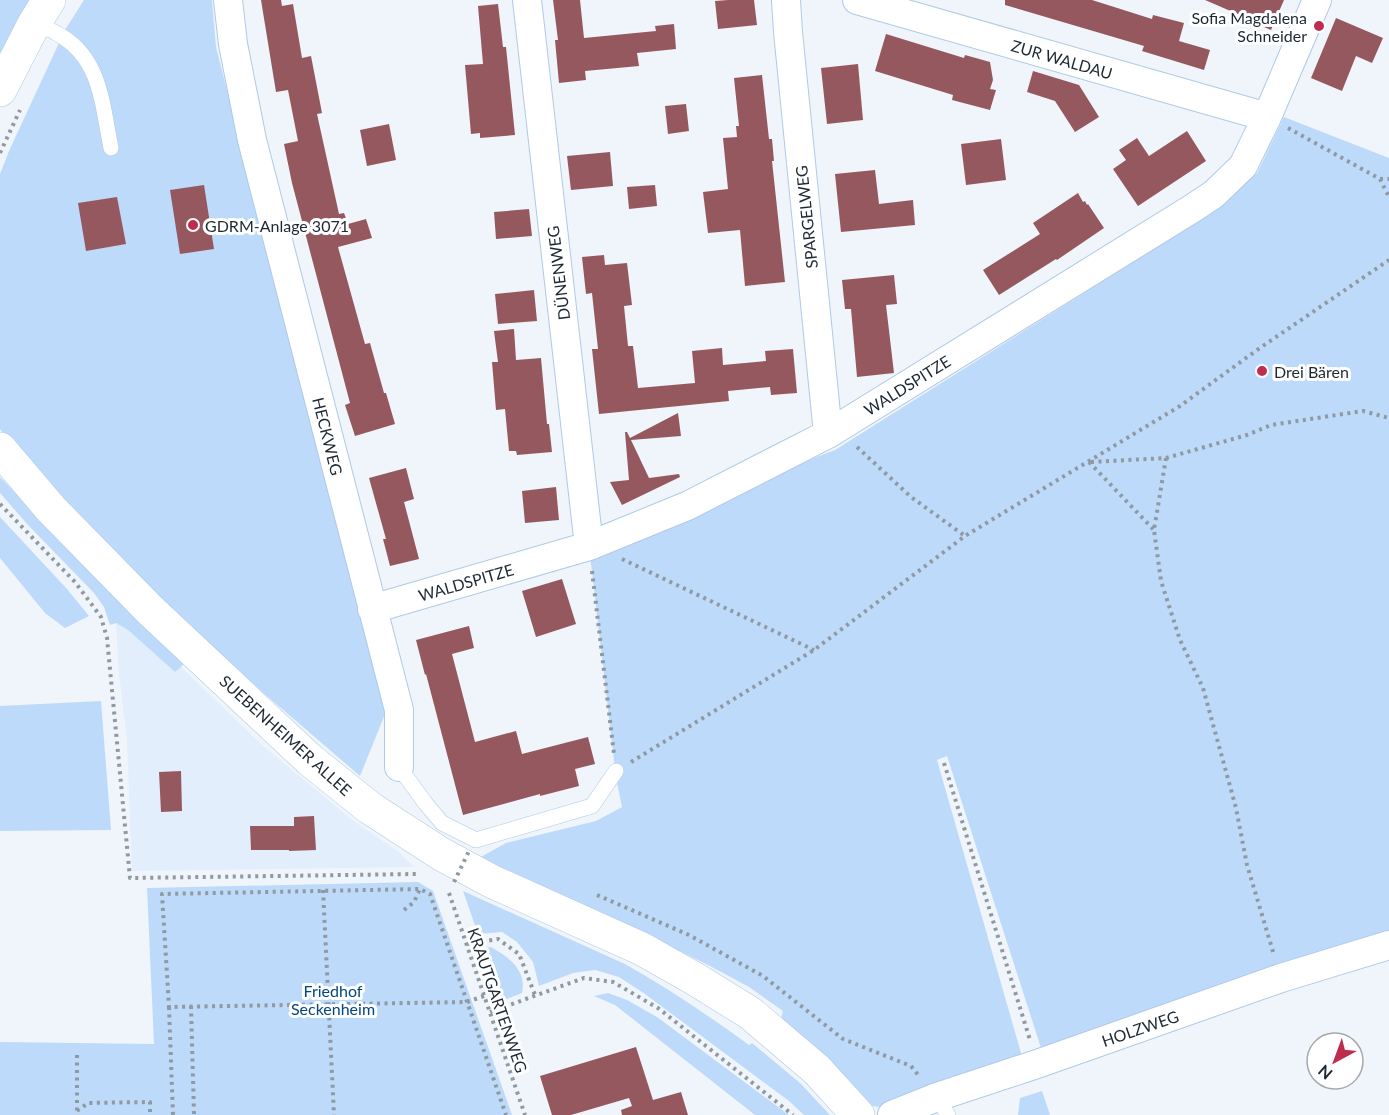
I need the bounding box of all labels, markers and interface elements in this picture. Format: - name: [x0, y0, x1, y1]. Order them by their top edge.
- place label: Sofia Magdalena Schneider: [1191, 8, 1307, 45]
- marker: Sofia Magdalena Schneider: [1312, 19, 1326, 33]
- street label: ZUR WALDAU: [1009, 35, 1115, 83]
- street label: SPARGELWEG: [791, 164, 821, 270]
- place label: GDRM-Anlage 3071: [205, 216, 349, 235]
- marker: GDRM-Anlage 3071: [186, 218, 200, 232]
- street label: DÜNENWEG: [543, 225, 573, 321]
- street label: WALDSPITZE: [860, 351, 954, 419]
- place label: Drei Bären: [1274, 362, 1349, 381]
- marker: Drei Bären: [1255, 364, 1269, 378]
- street label: HECKWEG: [309, 395, 347, 477]
- street label: WALDSPITZE: [416, 559, 516, 605]
- street label: SUEBENHEIMER ALLEE: [216, 671, 356, 799]
- street label: KRAUTGARTENWEG: [464, 925, 532, 1075]
- park label: Friedhof Seckenheim: [291, 981, 375, 1018]
- street label: HOLZWEG: [1099, 1006, 1181, 1050]
- north arrow: [1305, 1031, 1365, 1091]
- text: N: [1314, 1061, 1336, 1084]

